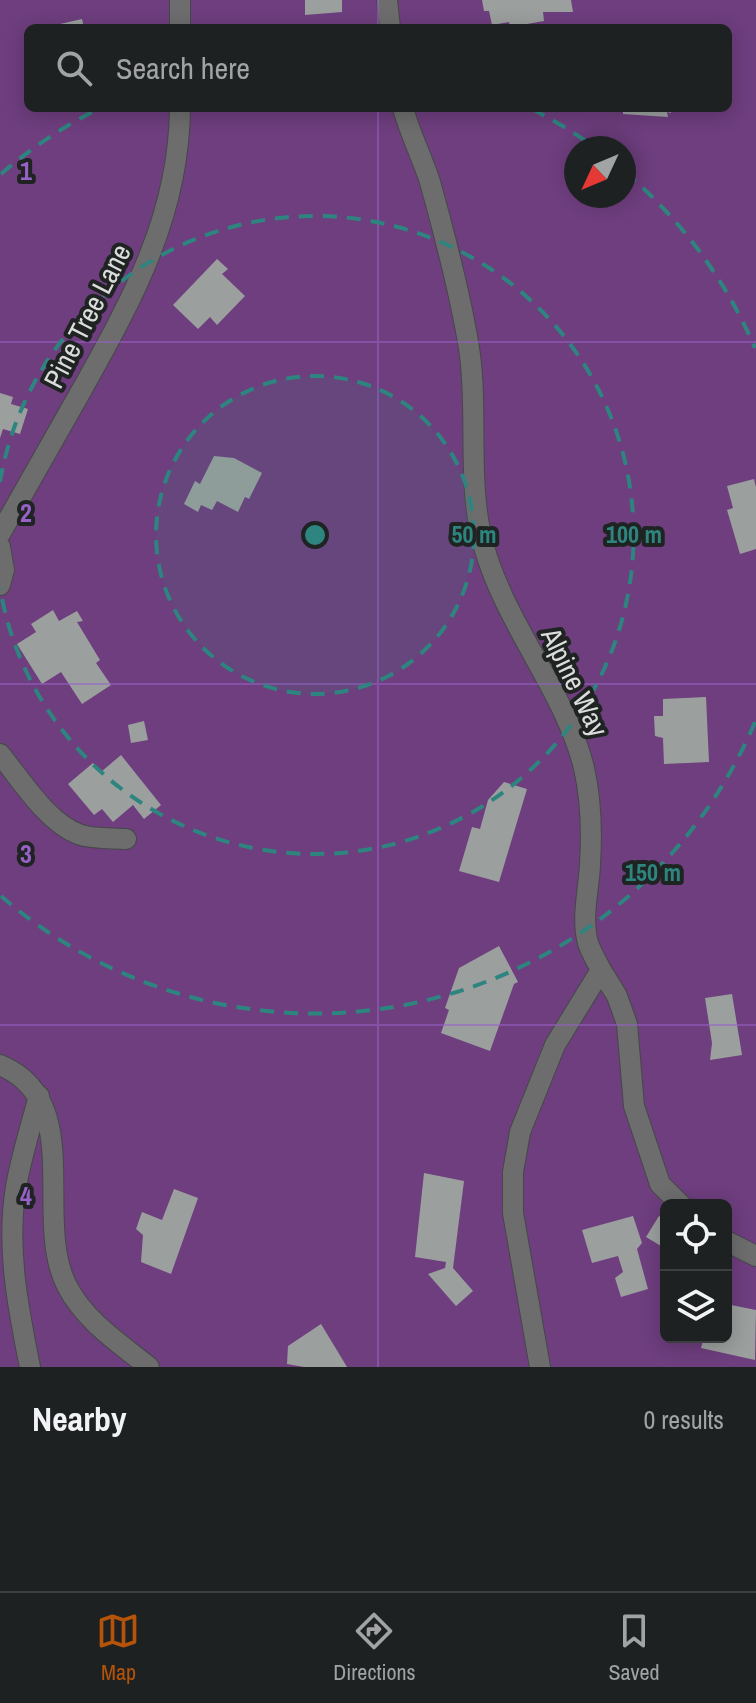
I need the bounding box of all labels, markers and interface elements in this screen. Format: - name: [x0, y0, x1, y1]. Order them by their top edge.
- search box: [24, 24, 732, 112]
- icon: search: [52, 46, 96, 90]
- text: Search here: [116, 48, 250, 88]
- north arrow: [564, 136, 636, 208]
- text: 1: [20, 153, 32, 188]
- street label: Pine Tree Lane: [34, 237, 140, 395]
- text: 2: [20, 495, 32, 530]
- text: 50 m: [452, 518, 496, 550]
- text: 100 m: [606, 518, 662, 550]
- centre of rings: [301, 521, 329, 549]
- street label: Alpine Way: [532, 620, 618, 743]
- text: 3: [20, 836, 32, 871]
- text: 150 m: [625, 856, 681, 888]
- text: 4: [20, 1178, 32, 1213]
- map controls: [660, 1199, 732, 1343]
- button: locate: [660, 1199, 732, 1271]
- button: layers: [660, 1271, 732, 1343]
- text: Nearby: [32, 1396, 127, 1442]
- text: 0 results: [643, 1402, 724, 1437]
- tab: Map: [96, 1609, 140, 1687]
- tab: Directions: [333, 1609, 416, 1687]
- tab: Saved: [608, 1609, 660, 1687]

